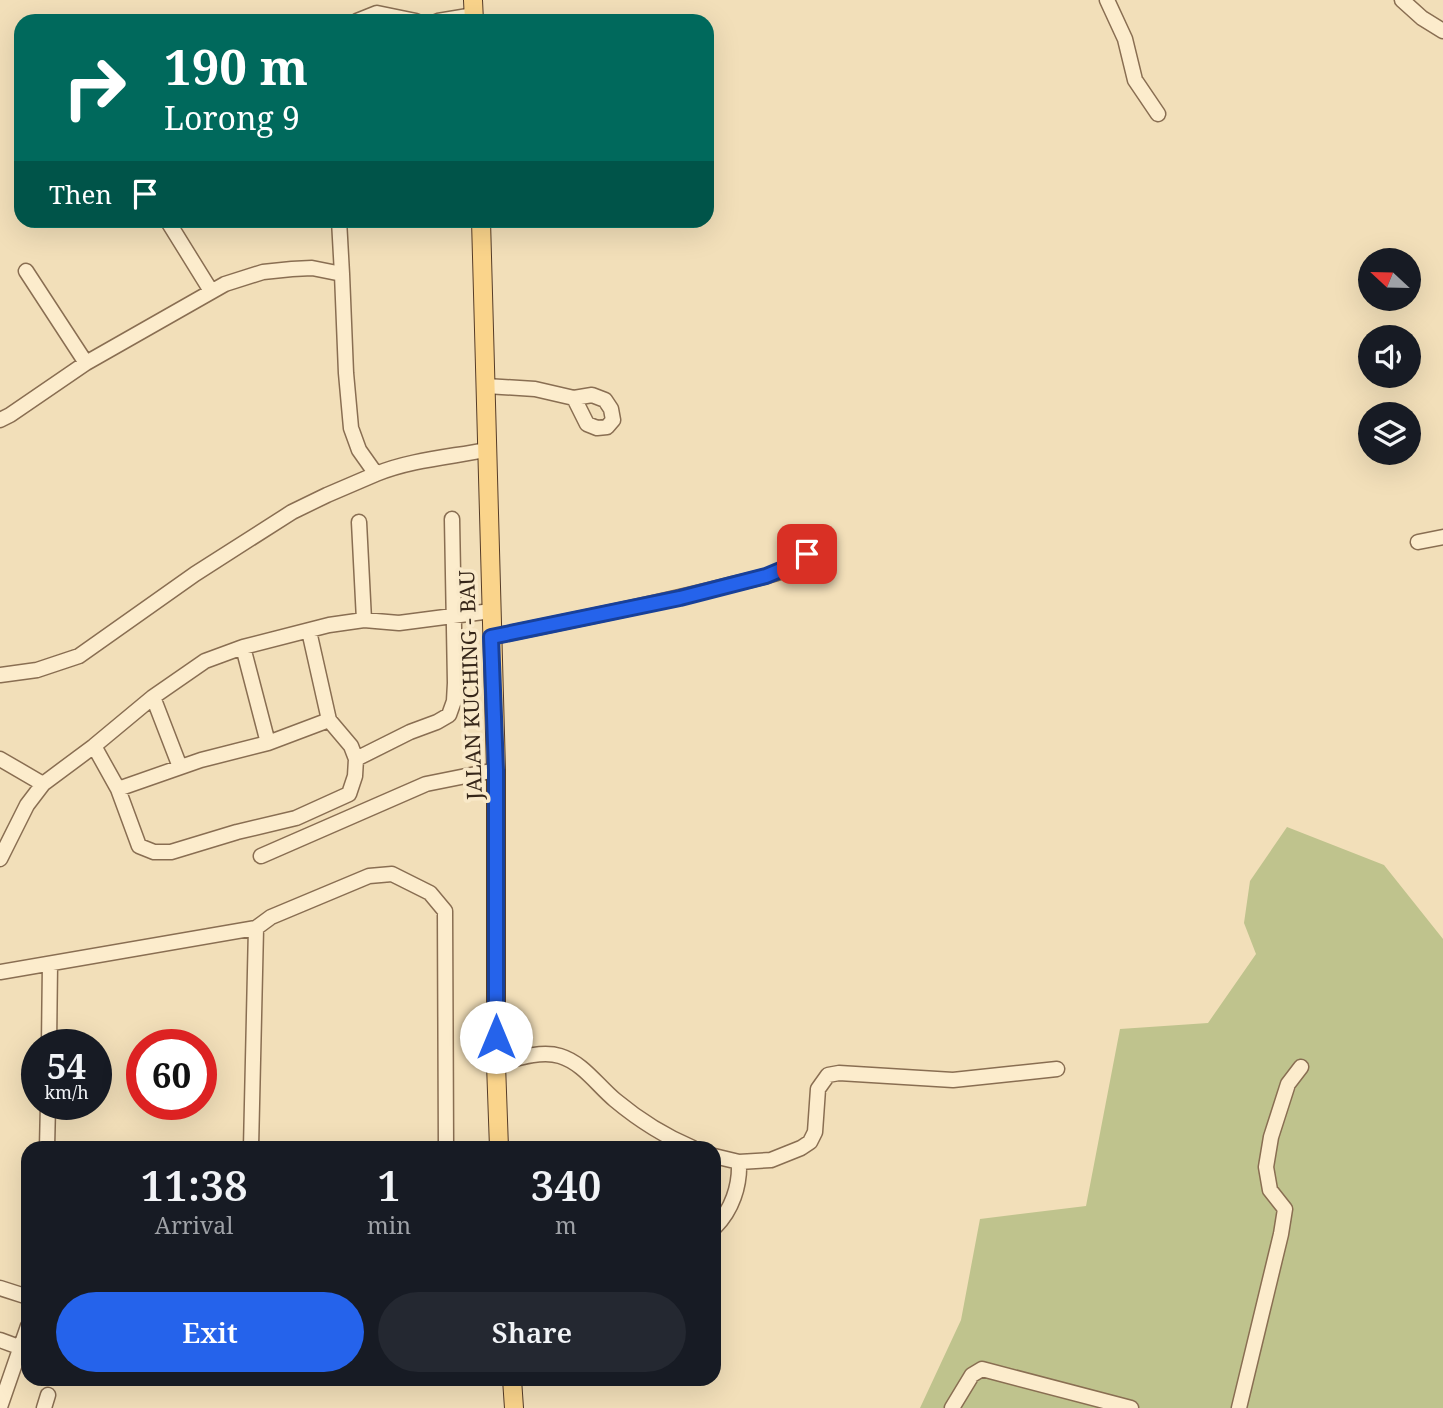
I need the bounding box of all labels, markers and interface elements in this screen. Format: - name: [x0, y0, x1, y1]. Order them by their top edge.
- text: 190 m: [164, 33, 308, 99]
- icon: right: [49, 42, 140, 133]
- text: Lorong 9: [164, 96, 300, 139]
- icon: arrive: [126, 175, 164, 213]
- text: Then: [49, 176, 112, 212]
- north arrow: [1358, 248, 1421, 312]
- map controls: [1358, 248, 1421, 465]
- button: sound: [1358, 325, 1421, 388]
- button: layers: [1358, 402, 1421, 465]
- pin: [777, 524, 837, 584]
- icon: arrive: [788, 535, 826, 573]
- street label: JALAN KUCHING - BAU: [452, 570, 488, 801]
- position arrow: [459, 1000, 533, 1074]
- speed limit sign: 60: [126, 1029, 217, 1120]
- text: 54: [47, 1042, 86, 1089]
- text: km/h: [44, 1080, 89, 1104]
- text: 11:38: [141, 1156, 248, 1213]
- text: 1: [377, 1156, 401, 1213]
- text: 340: [531, 1156, 601, 1213]
- text: Arrival: [155, 1209, 233, 1241]
- text: min: [367, 1209, 411, 1241]
- text: m: [555, 1209, 577, 1241]
- button: Exit: [56, 1292, 364, 1372]
- button: Share: [378, 1292, 686, 1372]

